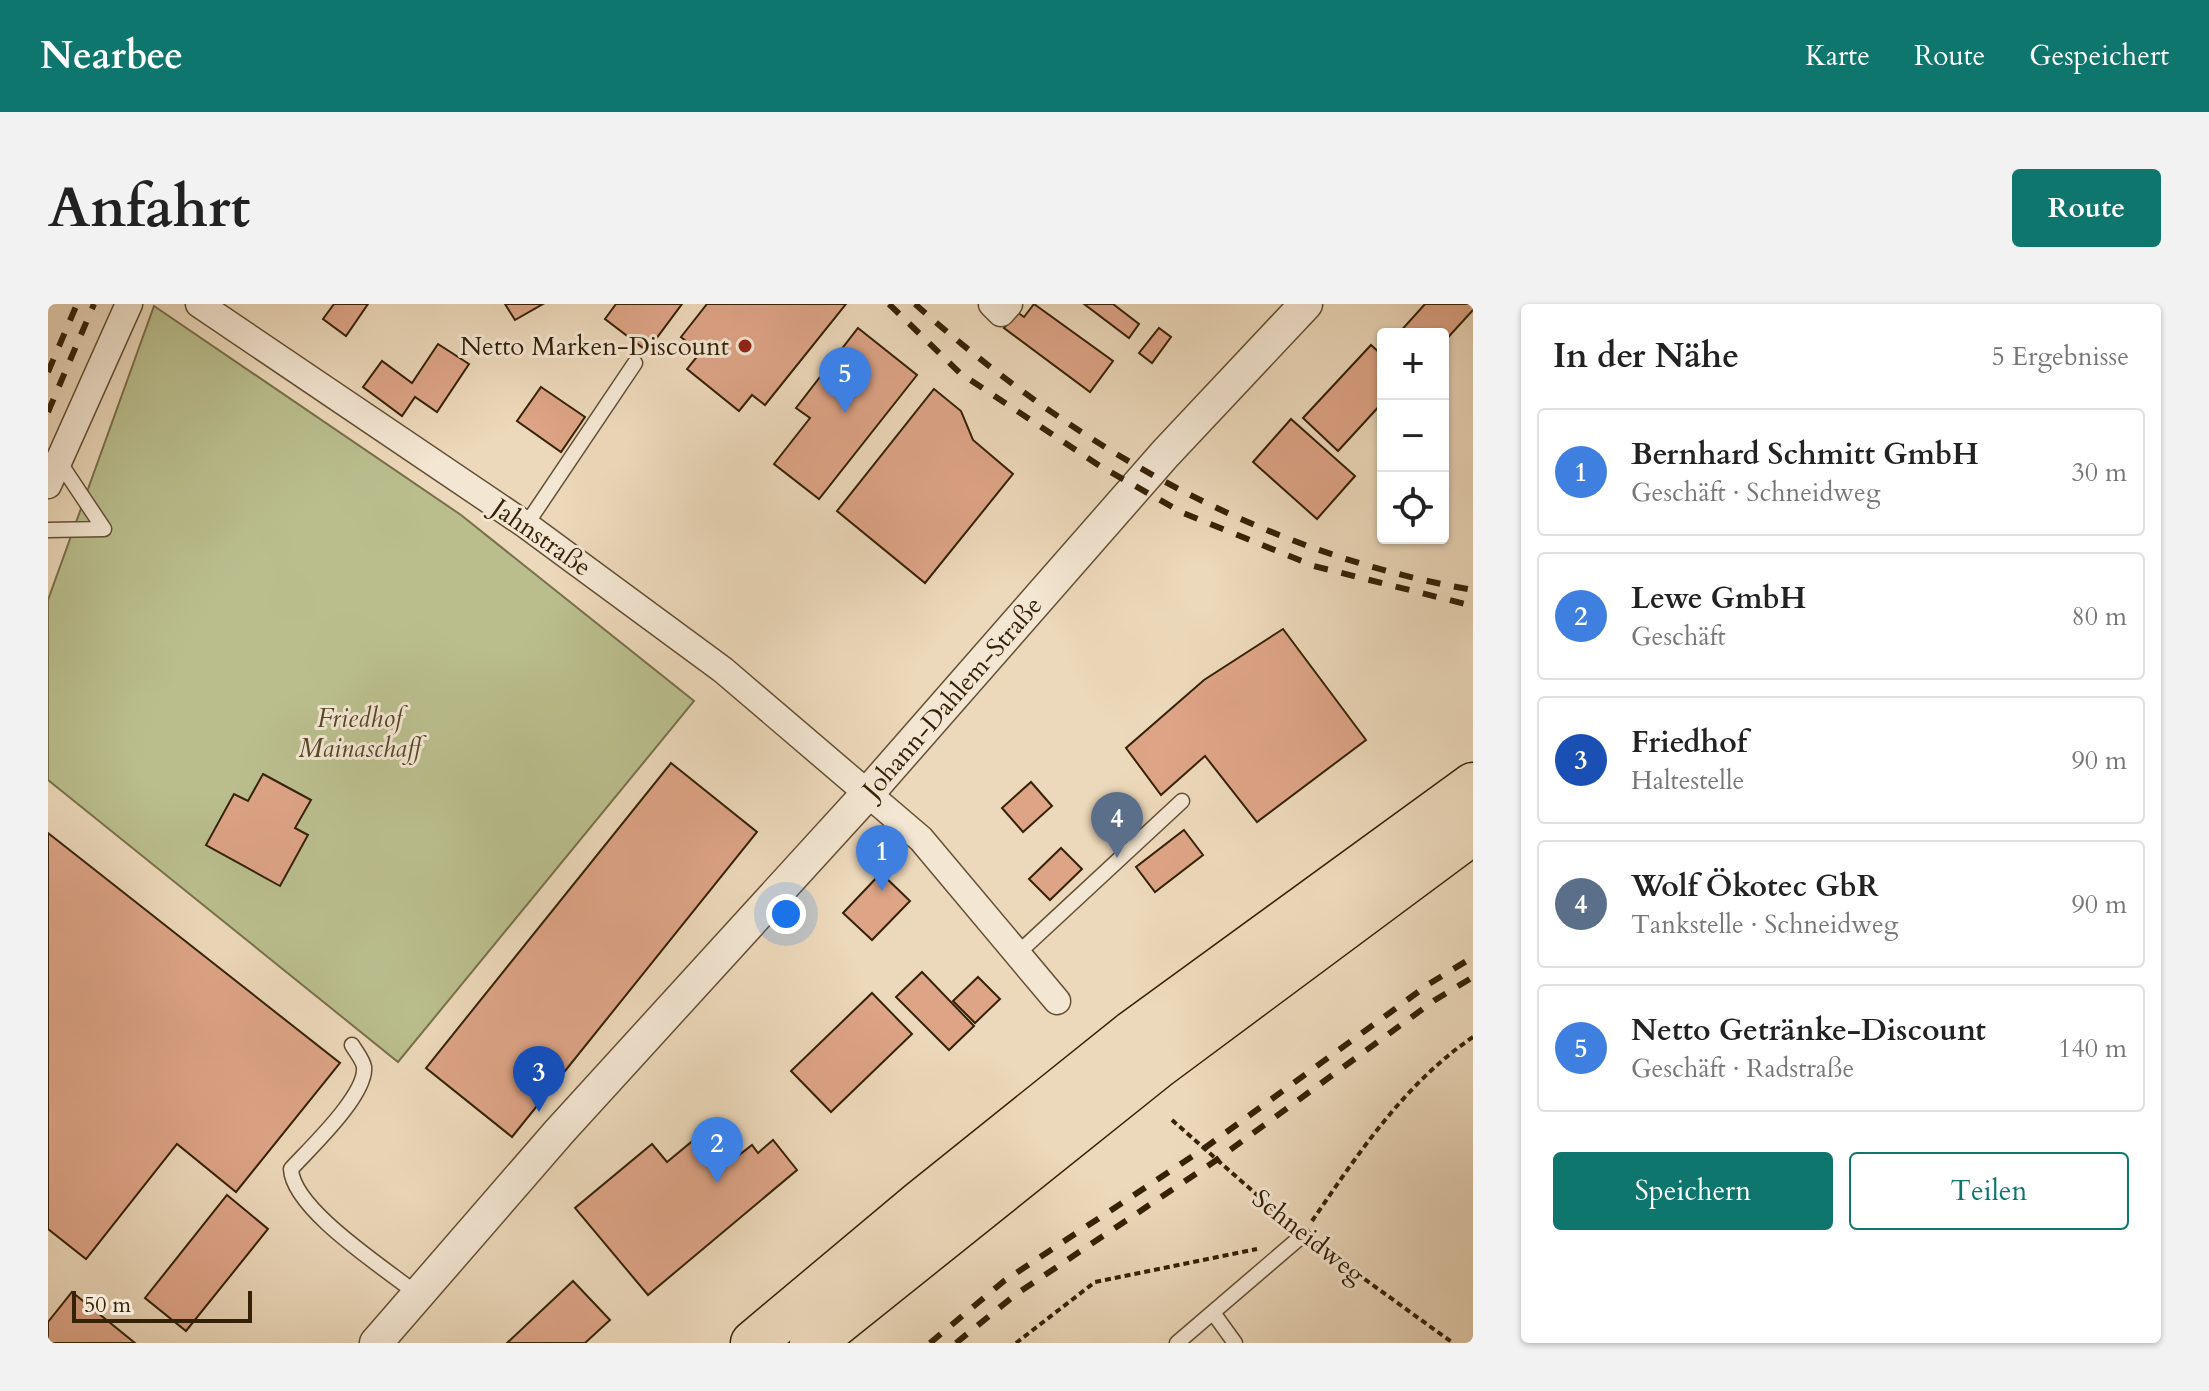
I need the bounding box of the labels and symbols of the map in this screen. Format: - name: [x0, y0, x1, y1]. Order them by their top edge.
- place label: Netto Marken-Discount: [460, 329, 729, 364]
- marker: Netto Marken-Discount: [736, 337, 754, 355]
- pin: 5: [819, 347, 871, 413]
- street label: Jahnstraße: [482, 488, 598, 584]
- street label: Johann-Dahlem-Straße: [852, 589, 1050, 809]
- park label: Friedhof Mainaschaff: [299, 701, 427, 766]
- pin: 4: [1091, 792, 1143, 858]
- pin: 1: [856, 825, 908, 891]
- your location: [766, 894, 806, 934]
- pin: 3: [513, 1046, 565, 1112]
- pin: 2: [691, 1117, 743, 1183]
- street label: Schneidweg: [1245, 1181, 1373, 1292]
- scale bar: [72, 1287, 252, 1323]

